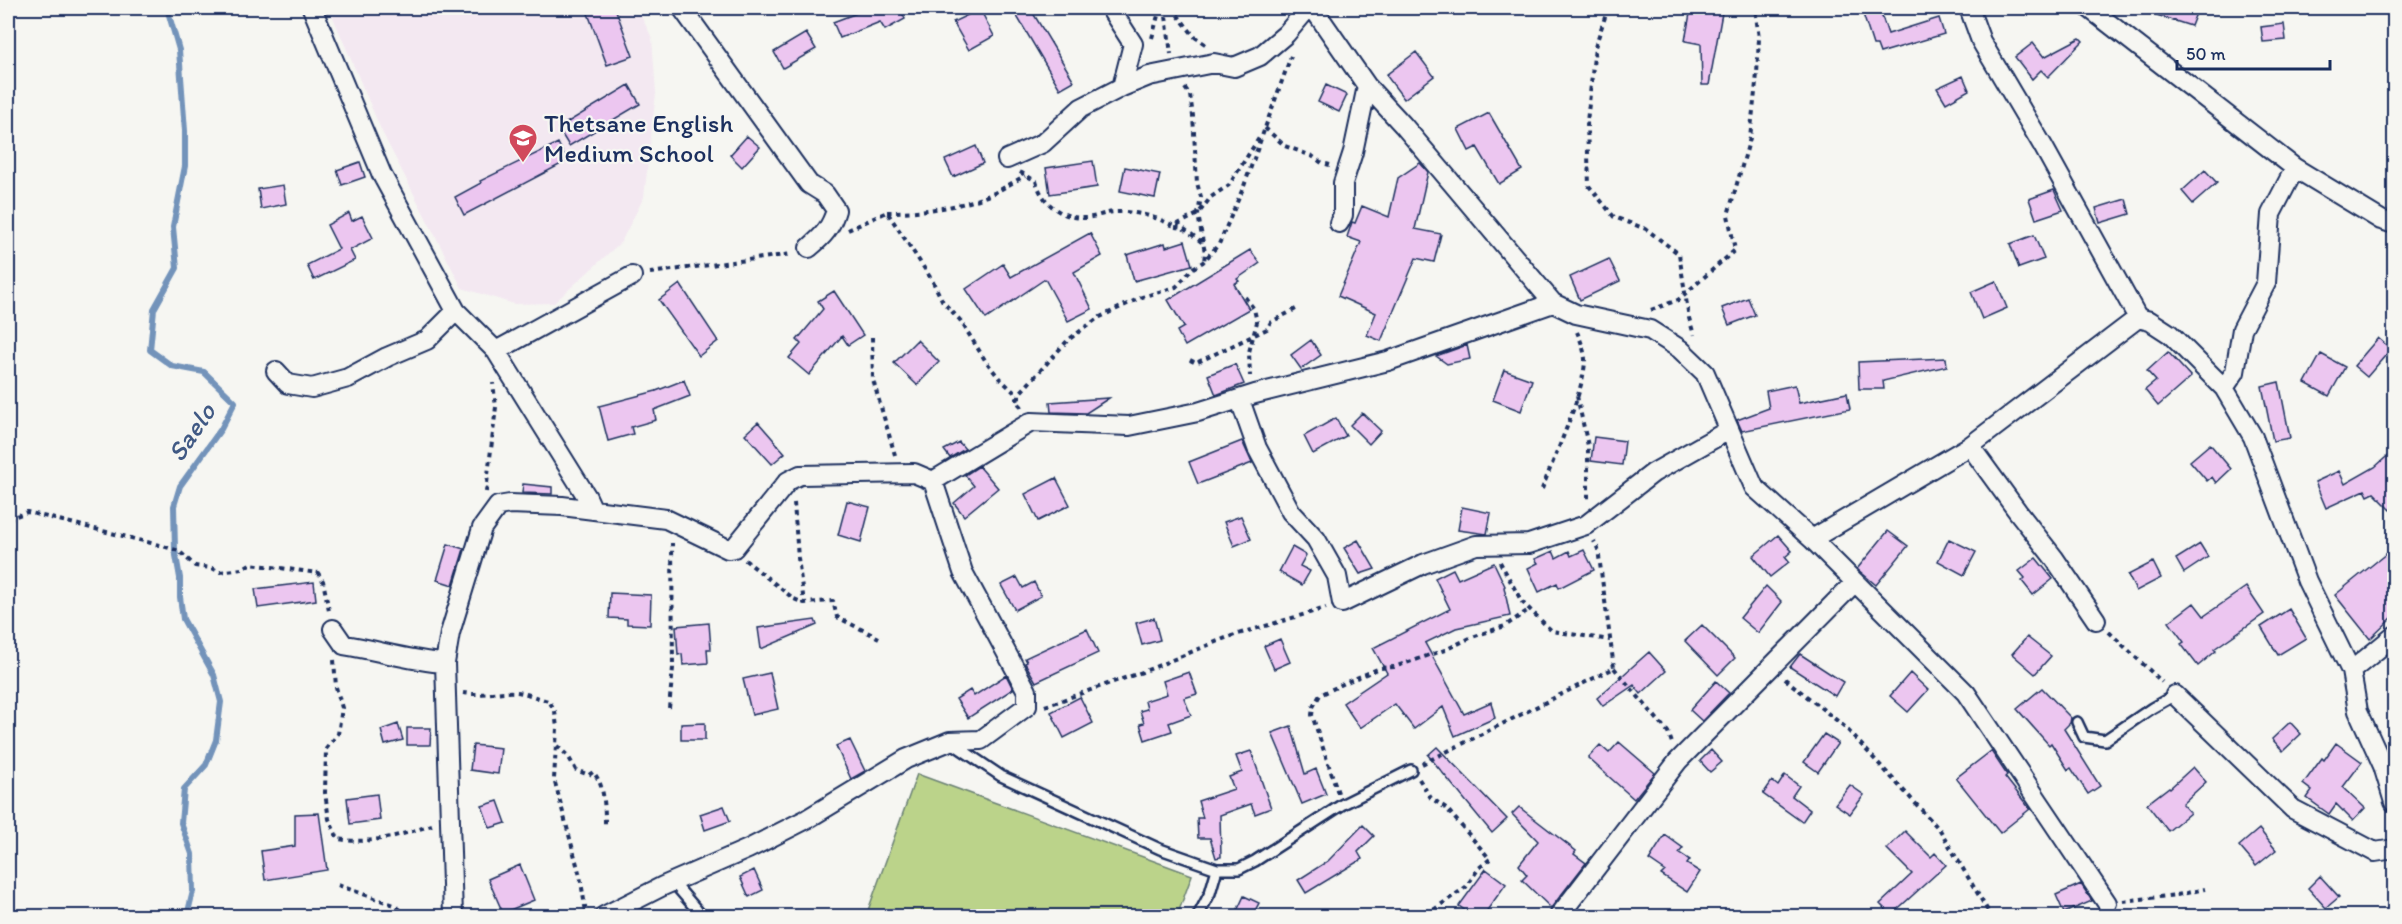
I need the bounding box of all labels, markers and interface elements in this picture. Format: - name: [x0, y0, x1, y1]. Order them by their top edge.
- scale bar: [2177, 33, 2330, 71]
- text: 50 m: [2186, 43, 2226, 65]
- place label: Thetsane English Medium School: [544, 107, 733, 169]
- school or university icon: Thetsane English Medium School: [507, 122, 539, 164]
- water label: Saelo: [160, 395, 223, 468]

